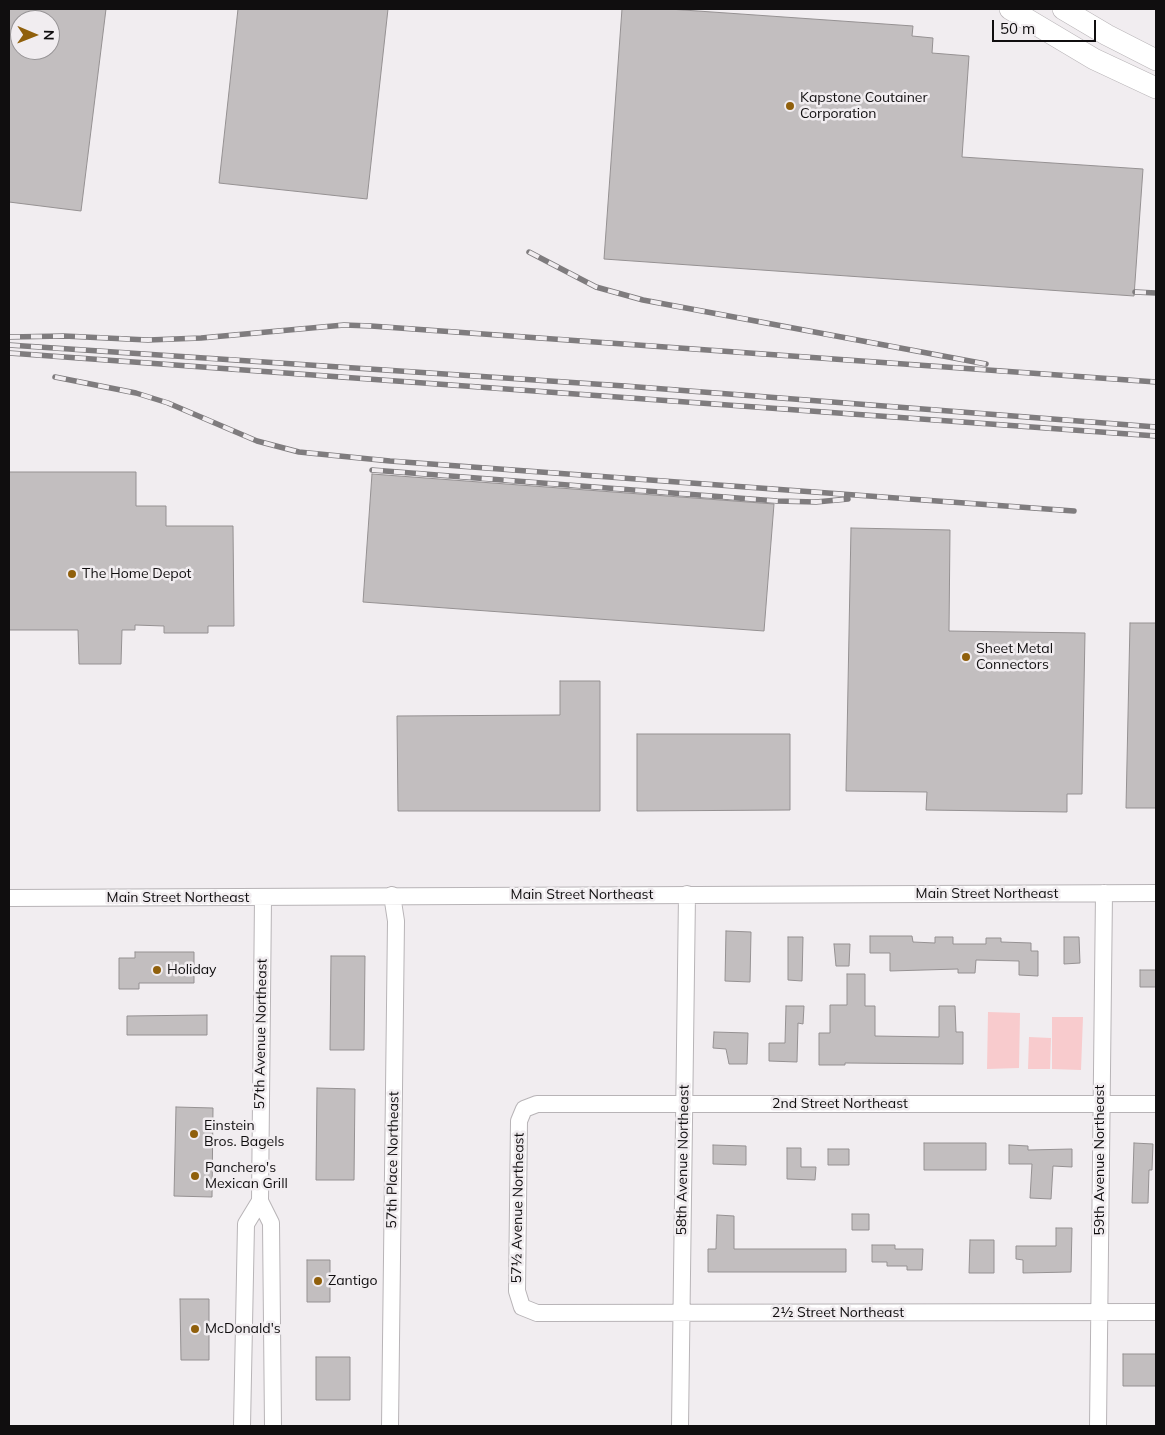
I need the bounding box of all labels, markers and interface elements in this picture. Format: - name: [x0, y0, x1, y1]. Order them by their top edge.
- north arrow: [10, 10, 60, 60]
- scale bar: [995, 10, 1099, 42]
- text: 50 m: [1000, 19, 1035, 38]
- text: N: [40, 30, 58, 41]
- place label: Kapstone Coutainer Corporation: [800, 90, 928, 122]
- marker: Kapstone Coutainer Corporation: [784, 100, 796, 112]
- place label: The Home Depot: [82, 566, 192, 582]
- marker: The Home Depot: [66, 568, 78, 580]
- place label: Sheet Metal Connectors: [976, 641, 1053, 674]
- marker: Sheet Metal Connectors: [960, 651, 972, 663]
- street label: Main Street Northeast: [916, 886, 1058, 902]
- street label: Main Street Northeast: [511, 887, 653, 903]
- street label: Main Street Northeast: [107, 890, 249, 906]
- street label: 57th Avenue Northeast: [251, 958, 271, 1110]
- place label: Holiday: [167, 962, 217, 978]
- marker: Holiday: [151, 964, 163, 976]
- street label: 58th Avenue Northeast: [673, 1084, 693, 1236]
- street label: 59th Avenue Northeast: [1092, 1085, 1108, 1235]
- street label: 57th Place Northeast: [383, 1091, 403, 1229]
- street label: 2nd Street Northeast: [772, 1096, 908, 1112]
- place label: Einstein Bros. Bagels: [204, 1118, 284, 1150]
- marker: Einstein Bros. Bagels: [188, 1128, 200, 1140]
- street label: 57½ Avenue Northeast: [508, 1132, 528, 1284]
- place label: Panchero's Mexican Grill: [205, 1160, 288, 1192]
- marker: Panchero's Mexican Grill: [189, 1170, 201, 1182]
- place label: Zantigo: [328, 1273, 377, 1289]
- marker: Zantigo: [312, 1275, 324, 1287]
- street label: 2½ Street Northeast: [772, 1305, 904, 1321]
- place label: McDonald's: [205, 1321, 281, 1337]
- marker: McDonald's: [189, 1323, 201, 1335]

